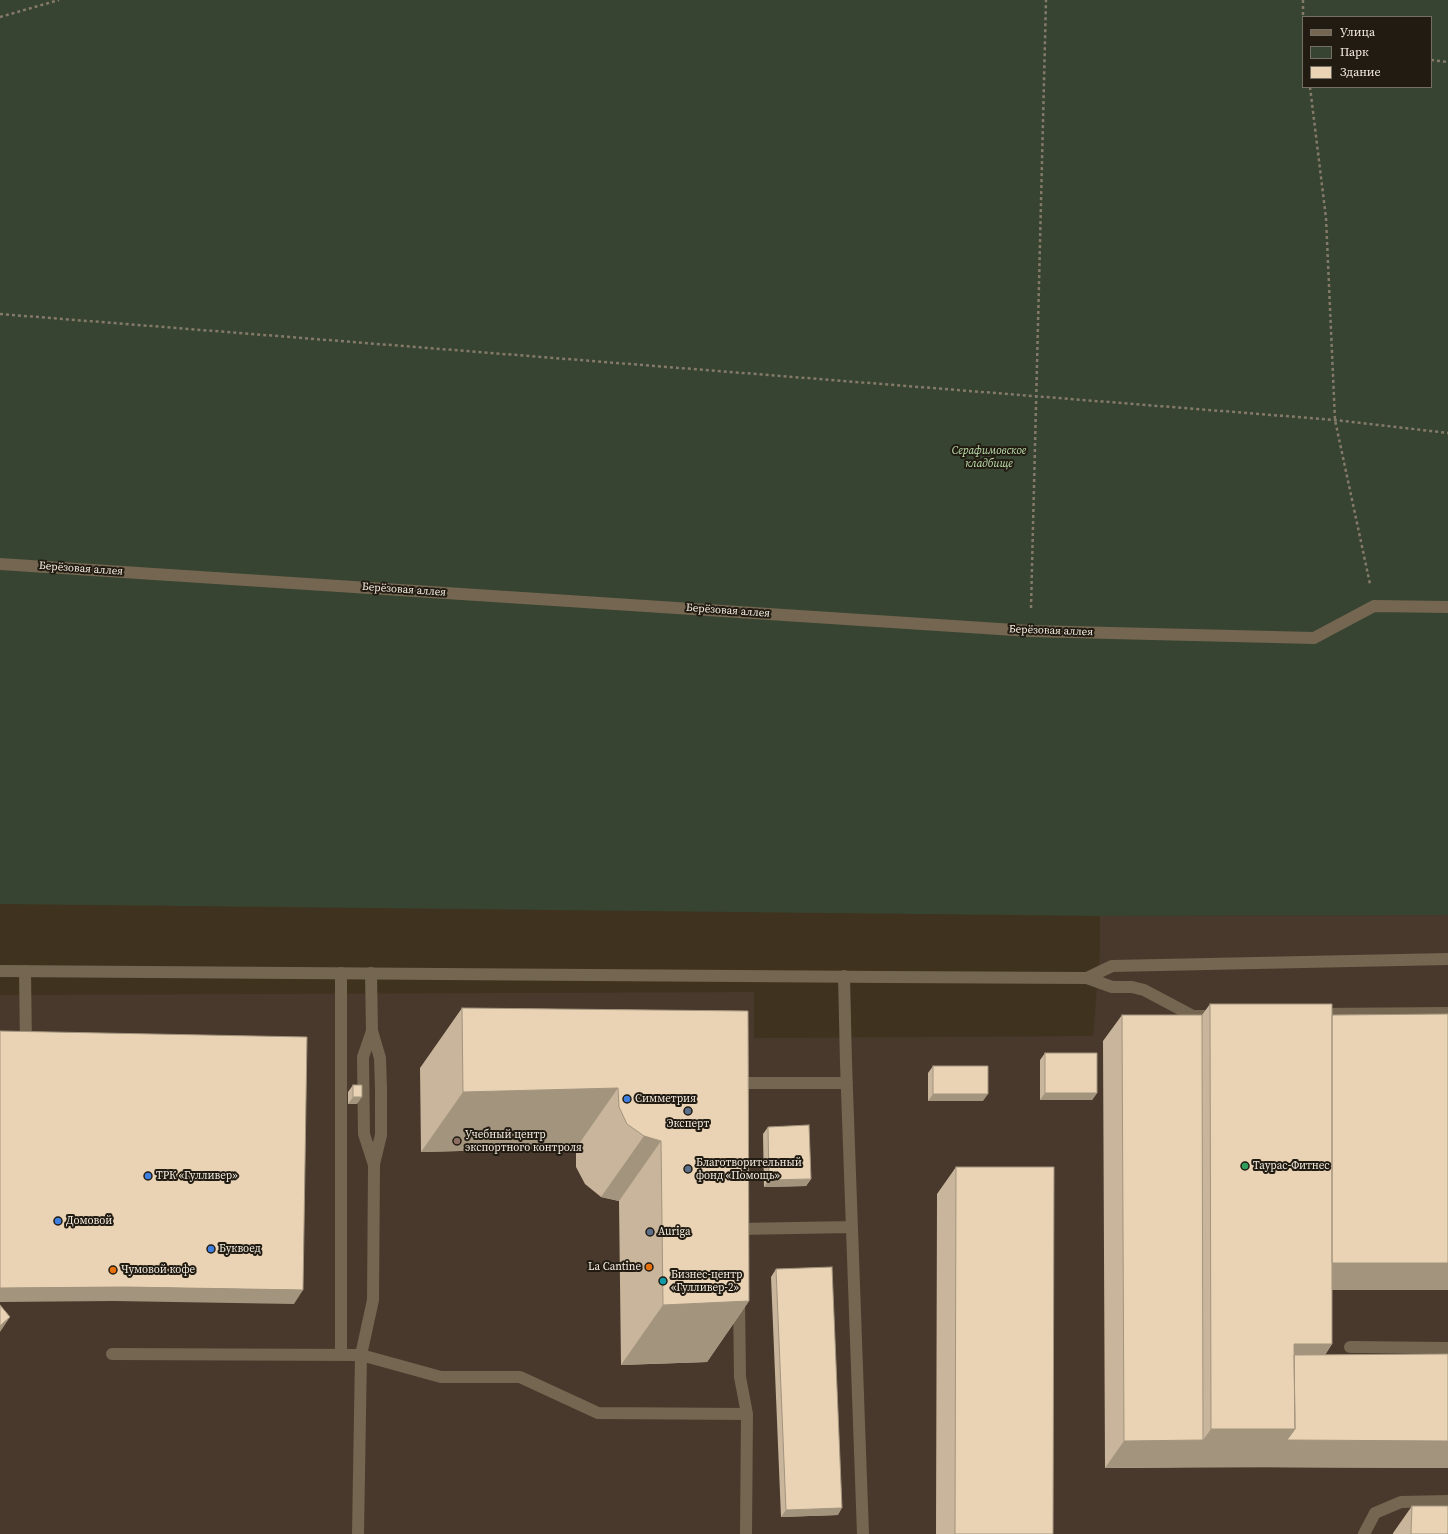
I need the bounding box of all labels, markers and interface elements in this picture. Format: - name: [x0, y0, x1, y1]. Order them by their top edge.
- legend: [1302, 16, 1432, 88]
- text: Улица: [1340, 24, 1375, 40]
- text: Парк: [1340, 44, 1369, 60]
- text: Здание: [1340, 64, 1381, 80]
- park label: Серафимовское кладбище: [952, 444, 1026, 470]
- street label: Берёзовая аллея: [38, 559, 124, 579]
- street label: Берёзовая аллея: [361, 580, 447, 600]
- street label: Берёзовая аллея: [685, 601, 771, 621]
- street label: Берёзовая аллея: [1009, 623, 1093, 639]
- place label: Симметрия: [635, 1092, 696, 1106]
- marker: Симметрия: [622, 1094, 632, 1104]
- marker: Эксперт: [683, 1106, 693, 1116]
- place label: Эксперт: [667, 1117, 709, 1131]
- place label: Учебный центр экспортного контроля: [465, 1128, 582, 1154]
- marker: Учебный центр экспортного контроля: [452, 1136, 462, 1146]
- place label: Благотворительный фонд «Помощь»: [696, 1156, 802, 1182]
- place label: Таурас-Фитнес: [1253, 1159, 1330, 1173]
- marker: Таурас-Фитнес: [1240, 1161, 1250, 1171]
- marker: Благотворительный фонд «Помощь»: [683, 1164, 693, 1174]
- place label: ТРК «Гулливер»: [156, 1169, 238, 1183]
- marker: ТРК «Гулливер»: [143, 1171, 153, 1181]
- place label: Домовой: [66, 1214, 112, 1228]
- marker: Домовой: [53, 1216, 63, 1226]
- place label: Auriga: [658, 1225, 690, 1239]
- marker: Auriga: [645, 1227, 655, 1237]
- place label: Буквоед: [219, 1242, 261, 1256]
- marker: Буквоед: [206, 1244, 216, 1254]
- place label: La Cantine: [588, 1260, 641, 1274]
- marker: La Cantine: [644, 1262, 654, 1272]
- place label: Чумовой кофе: [121, 1263, 195, 1277]
- marker: Чумовой кофе: [108, 1265, 118, 1275]
- place label: Бизнес-центр «Гулливер-2»: [671, 1268, 742, 1294]
- marker: Бизнес-центр «Гулливер-2»: [658, 1276, 668, 1286]

